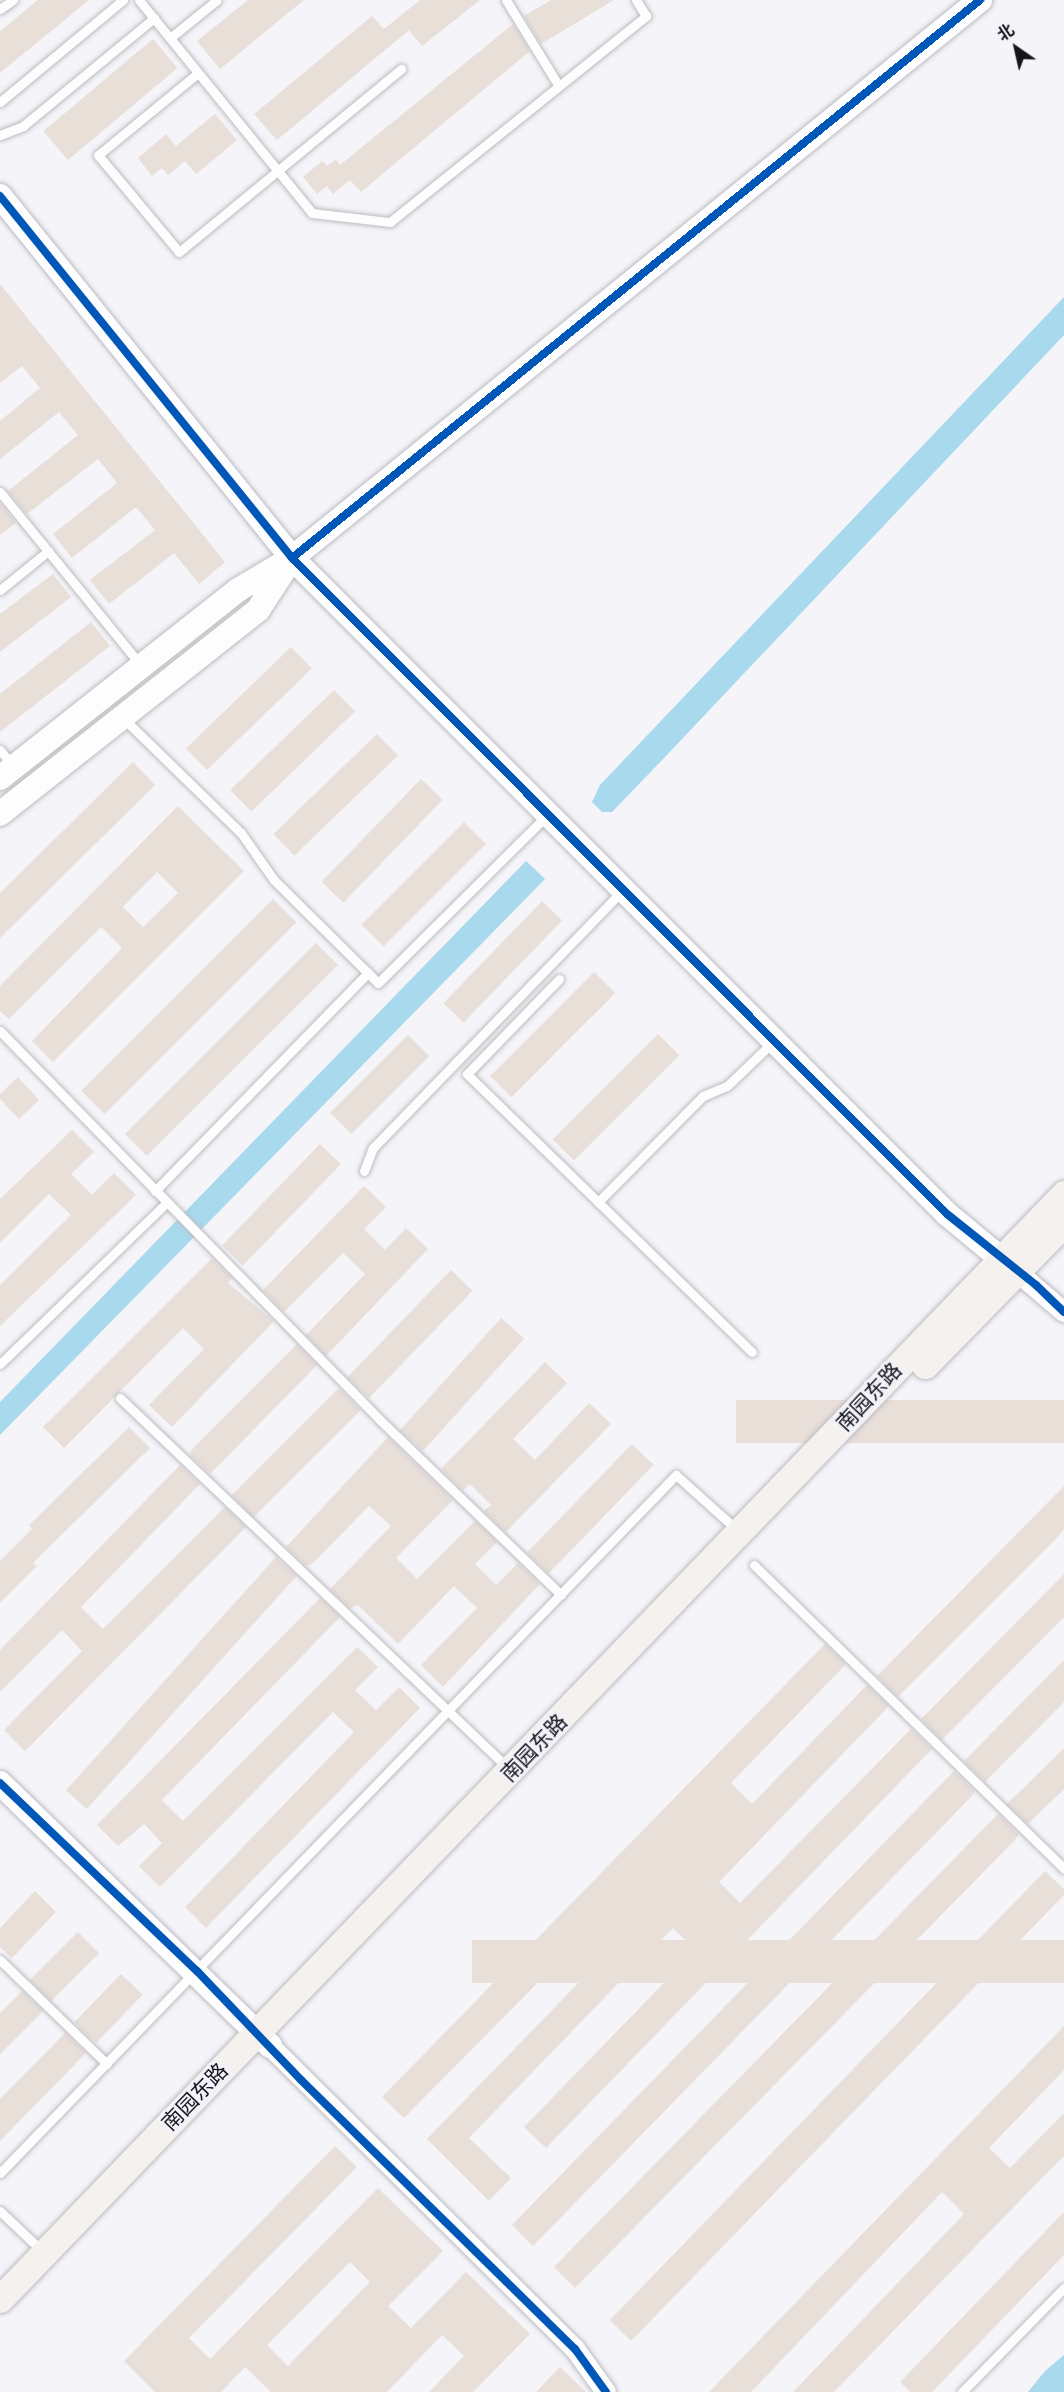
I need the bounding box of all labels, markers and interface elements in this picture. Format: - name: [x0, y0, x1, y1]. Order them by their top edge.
- north arrow: [986, 18, 1046, 78]
- text: 北: [994, 20, 1018, 45]
- street label: 南园东路: [831, 1358, 907, 1436]
- street label: 南园东路: [496, 1709, 572, 1787]
- street label: 南园东路: [157, 2058, 233, 2136]

